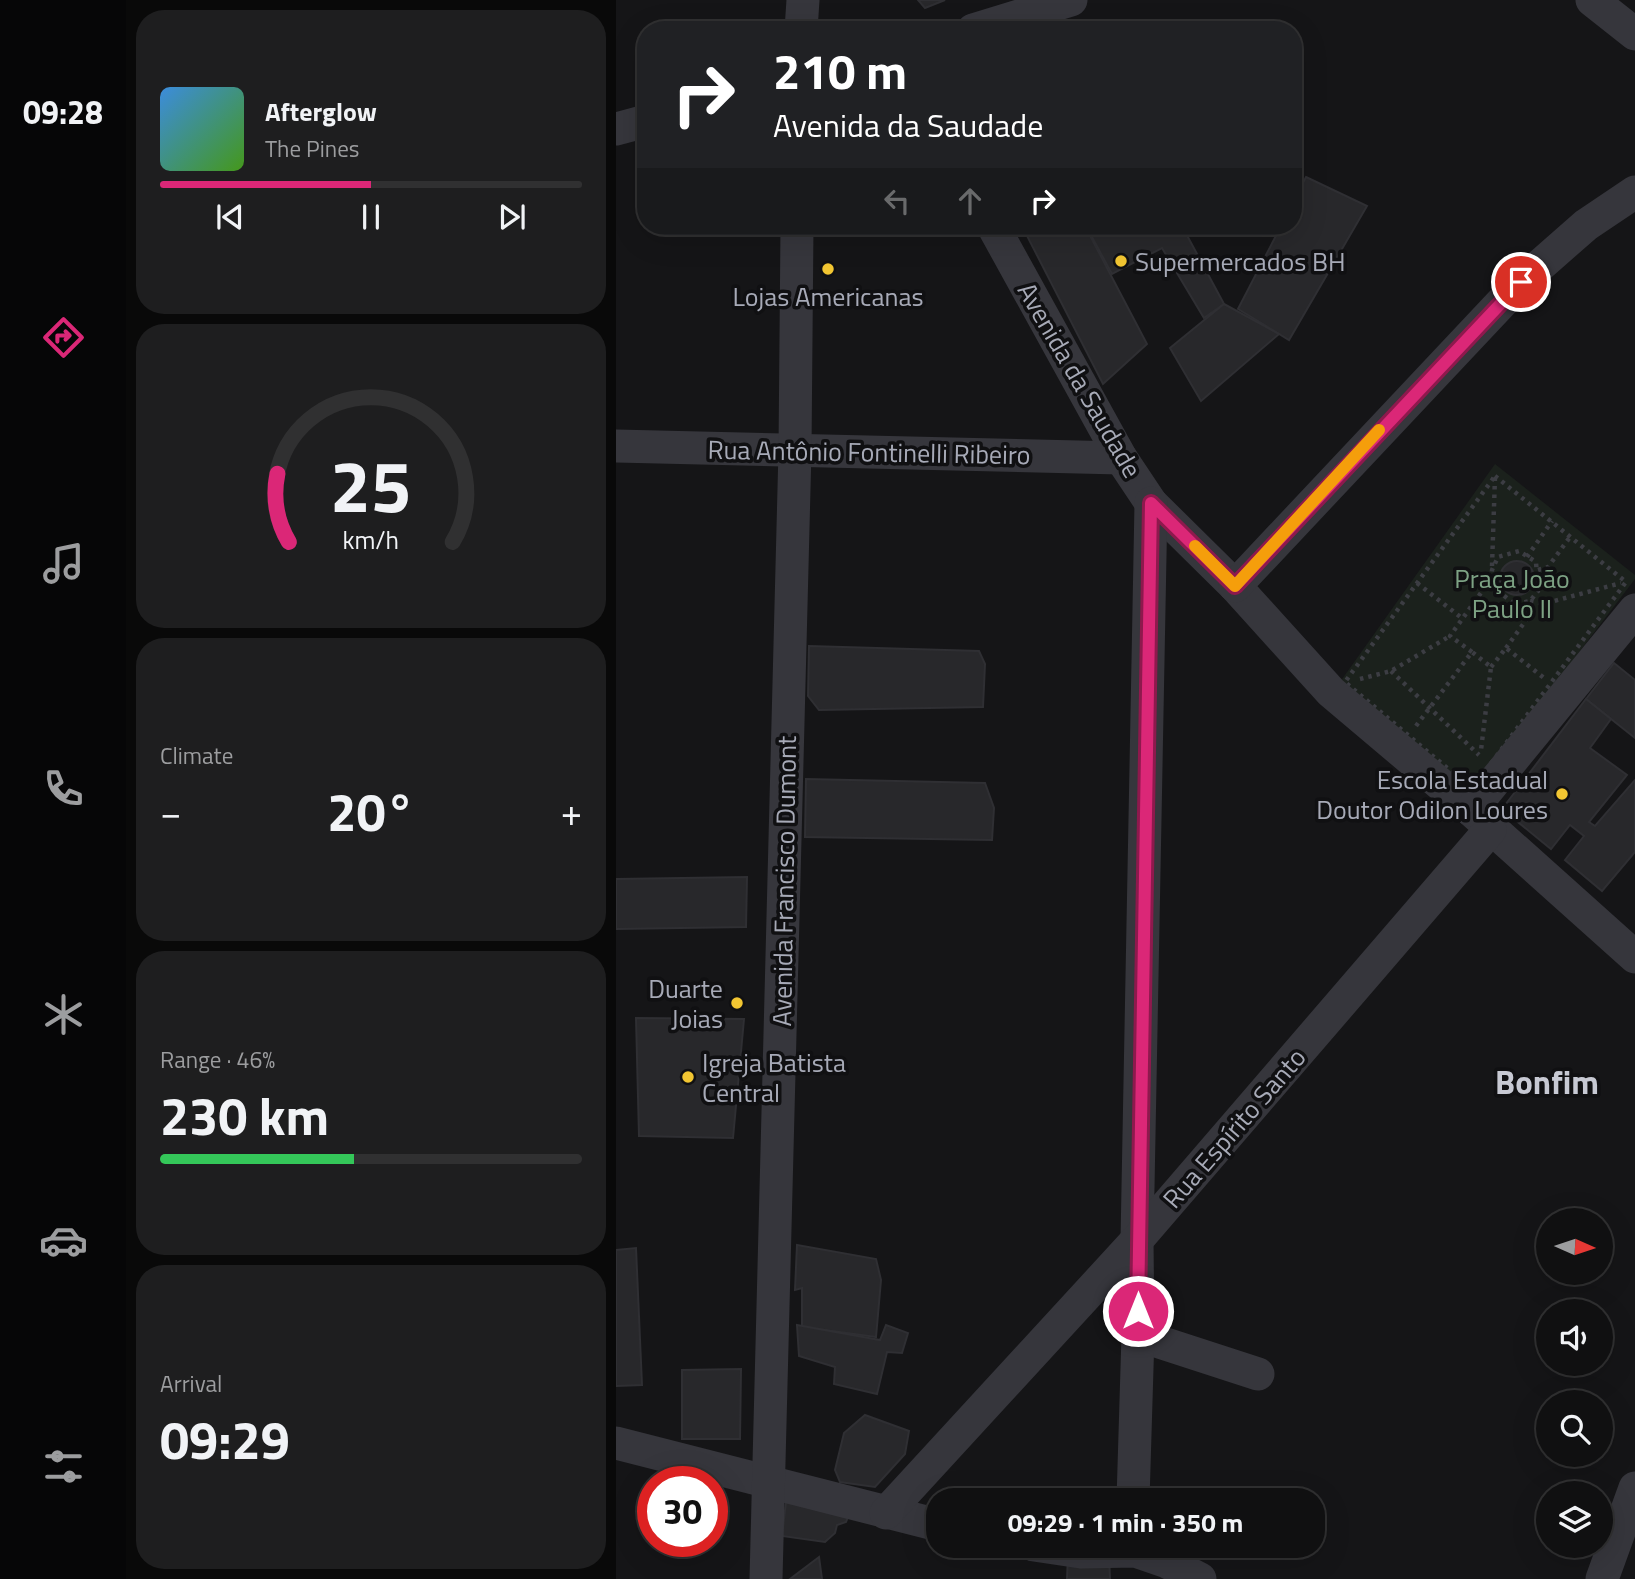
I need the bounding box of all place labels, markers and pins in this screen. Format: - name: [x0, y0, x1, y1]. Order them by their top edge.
- place label: Supermercados BH: [1135, 242, 1346, 281]
- pin: [1491, 252, 1551, 312]
- marker: Supermercados BH: [1113, 253, 1129, 269]
- marker: Lojas Americanas: [820, 261, 836, 277]
- place label: Lojas Americanas: [732, 277, 924, 316]
- place label: Escola Estadual Doutor Odilon Loures: [1316, 760, 1548, 829]
- marker: Escola Estadual Doutor Odilon Loures: [1554, 786, 1570, 802]
- place label: Duarte Joias: [648, 969, 723, 1038]
- marker: Duarte Joias: [729, 995, 745, 1011]
- place label: Igreja Batista Central: [702, 1043, 846, 1112]
- marker: Igreja Batista Central: [680, 1069, 696, 1085]

